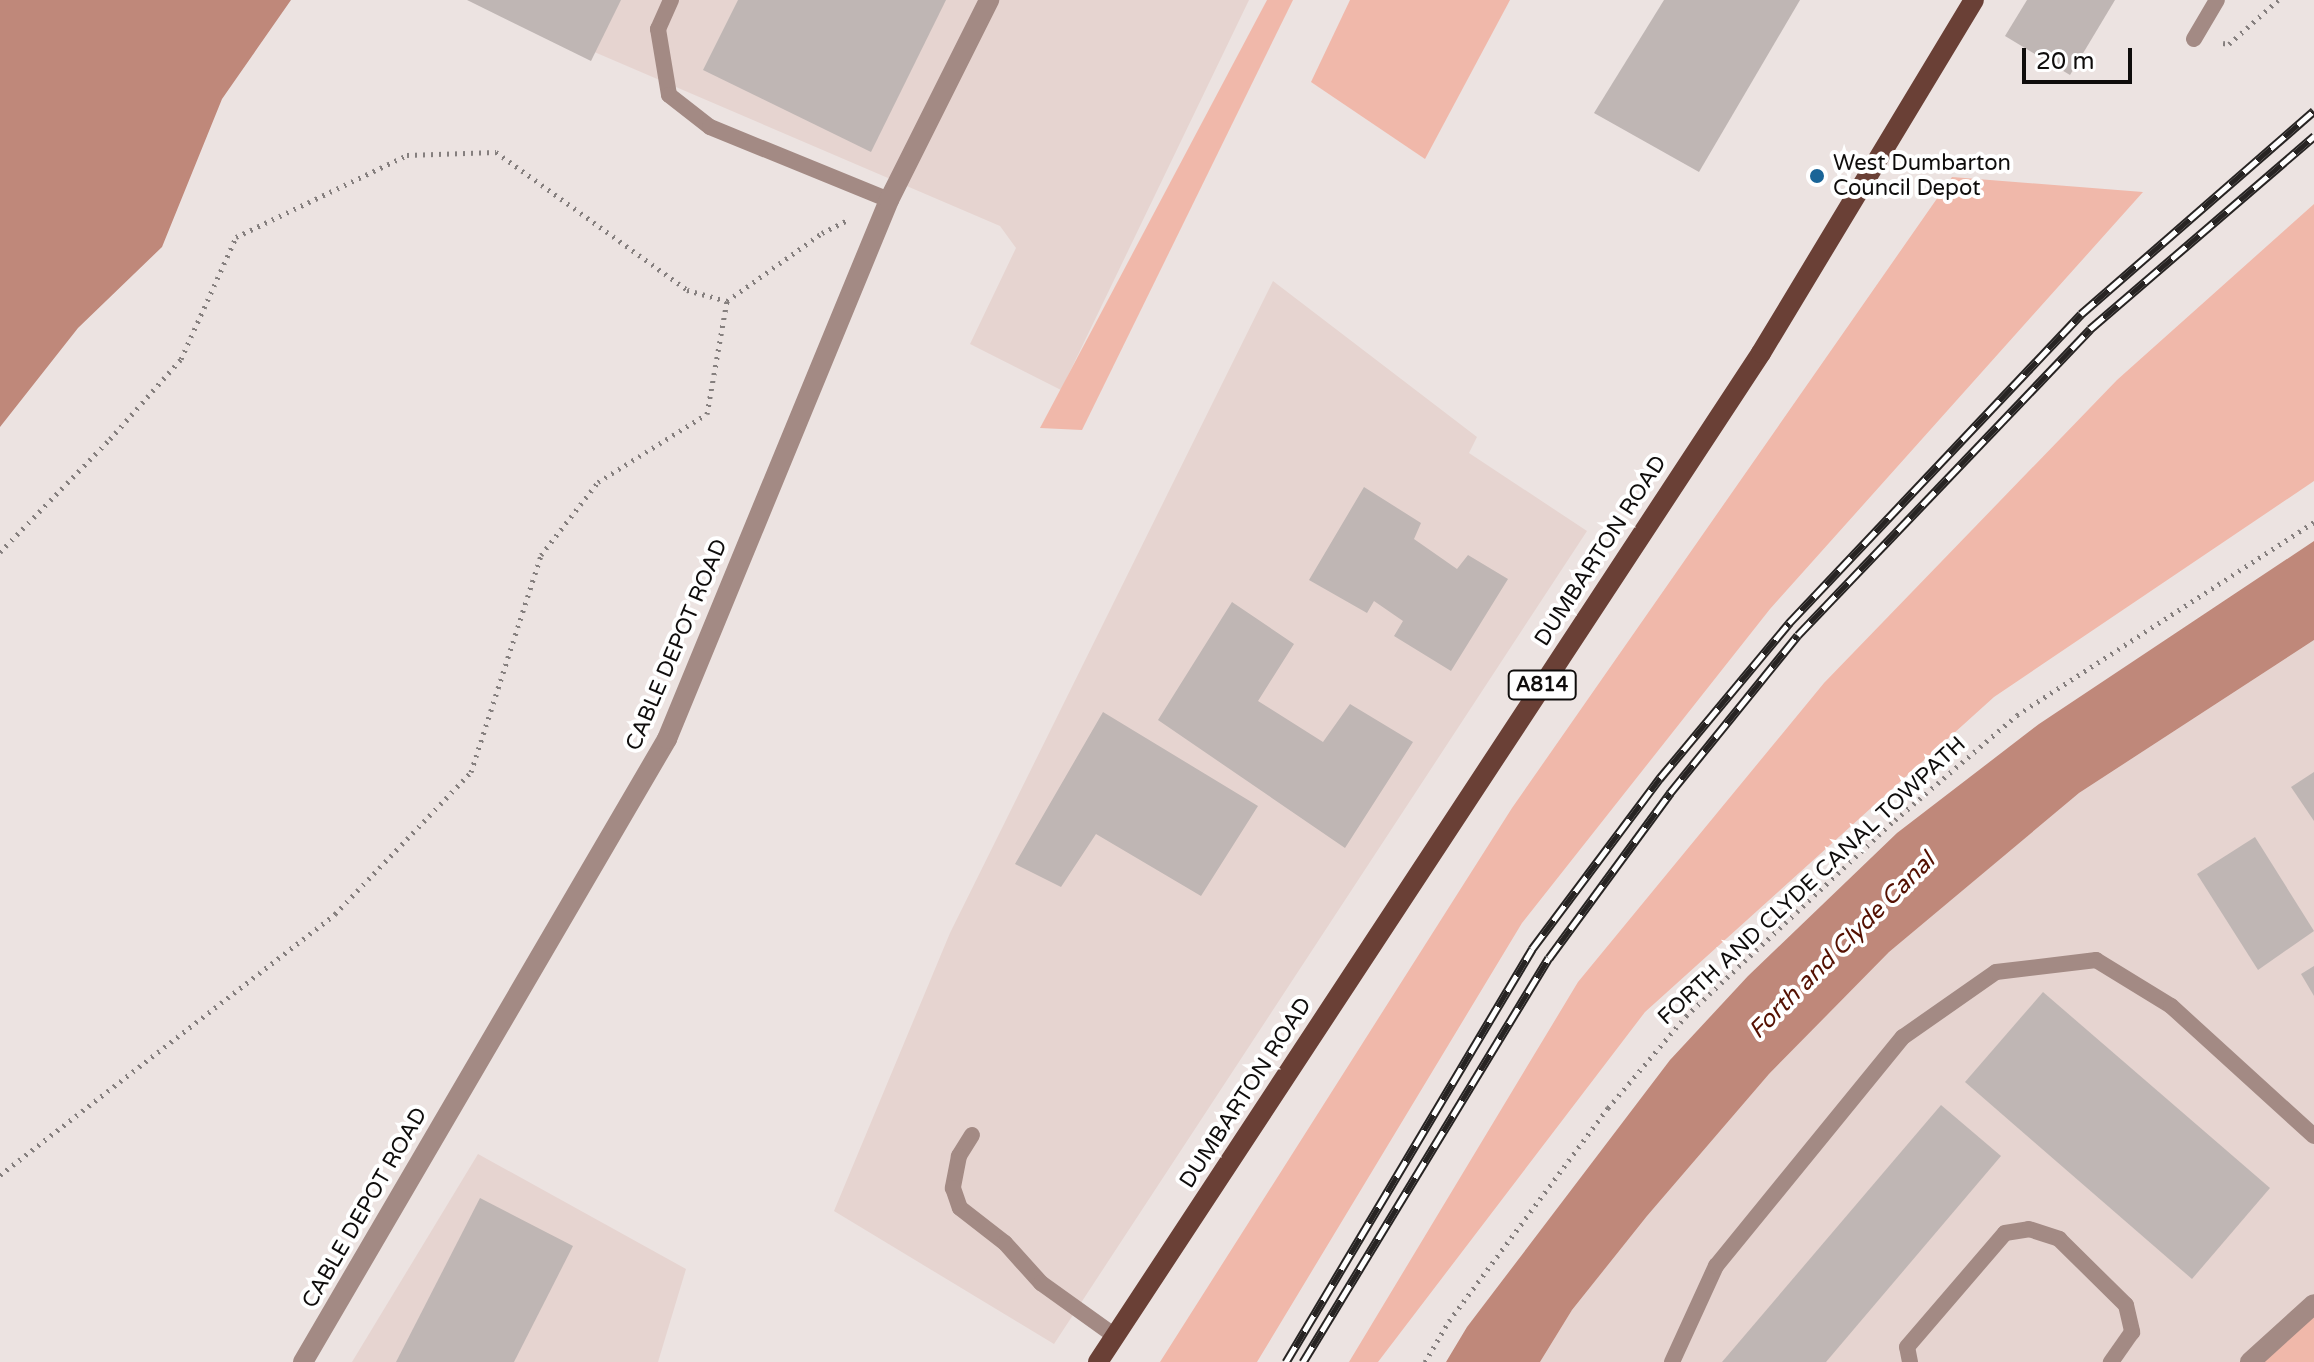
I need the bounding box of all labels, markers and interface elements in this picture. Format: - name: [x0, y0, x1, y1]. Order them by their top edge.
- scale bar: [2026, 32, 2136, 82]
- text: 20 m: [2036, 47, 2094, 76]
- place label: West Dumbarton Council Depot: [1833, 150, 2011, 202]
- marker: West Dumbarton Council Depot: [1808, 167, 1826, 185]
- street label: DUMBARTON ROAD: [1529, 451, 1673, 651]
- street label: CABLE DEPOT ROAD: [620, 535, 734, 755]
- road number: A814: [1506, 669, 1578, 701]
- street label: FORTH AND CLYDE CANAL TOWPATH: [1653, 731, 1971, 1031]
- water label: Forth and Clyde Canal: [1743, 847, 1941, 1045]
- street label: DUMBARTON ROAD: [1174, 993, 1318, 1193]
- street label: CABLE DEPOT ROAD: [297, 1103, 433, 1313]

